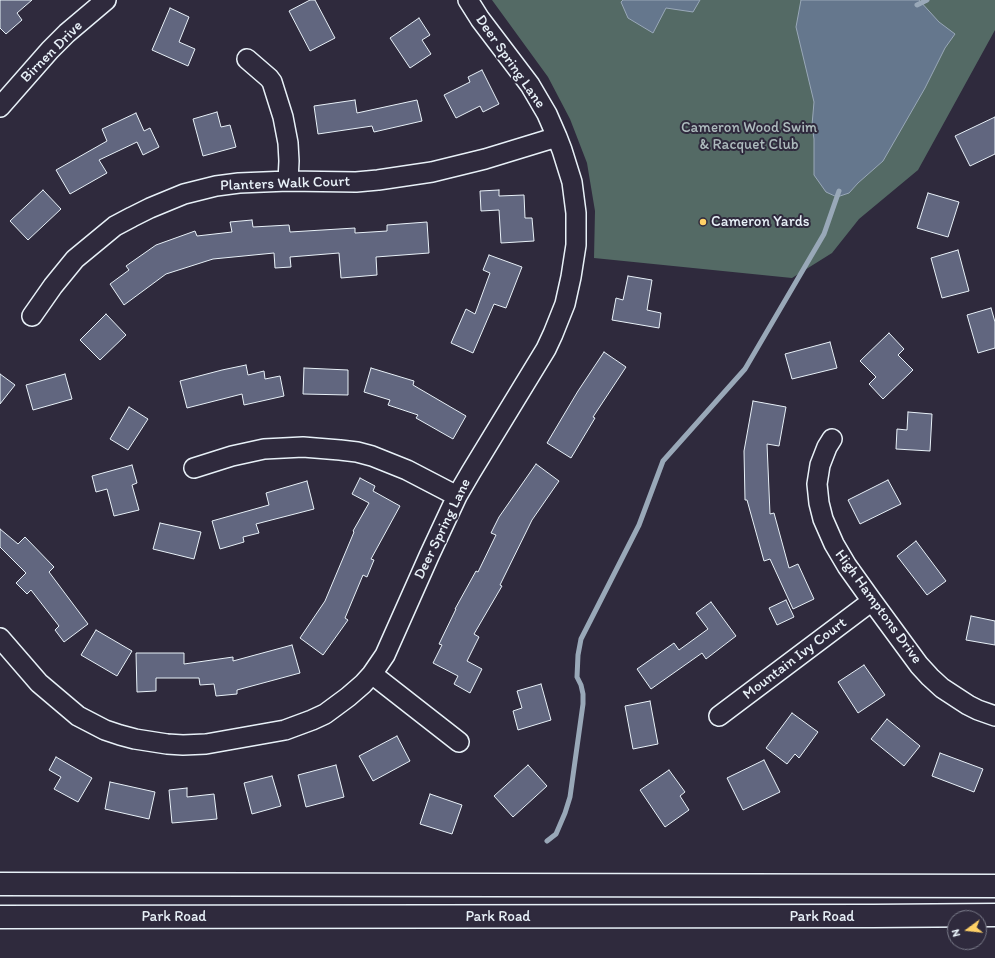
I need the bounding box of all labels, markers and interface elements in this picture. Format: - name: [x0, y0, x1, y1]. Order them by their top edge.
- street label: Deer Spring Lane: [471, 12, 549, 112]
- street label: Birnen Drive: [17, 17, 87, 87]
- park label: Cameron Wood Swim & Racquet Club: [681, 119, 817, 154]
- street label: Planters Walk Court: [220, 173, 350, 195]
- place label: Cameron Yards: [711, 213, 809, 231]
- marker: Cameron Yards: [698, 217, 708, 227]
- street label: Deer Spring Lane: [411, 476, 475, 582]
- street label: High Hamptons Drive: [831, 546, 925, 668]
- street label: Mountain Ivy Court: [740, 614, 850, 704]
- street label: Park Road: [141, 908, 207, 926]
- street label: Park Road: [465, 908, 531, 926]
- street label: Park Road: [789, 908, 855, 926]
- north arrow: [947, 910, 987, 950]
- text: N: [949, 928, 963, 938]

